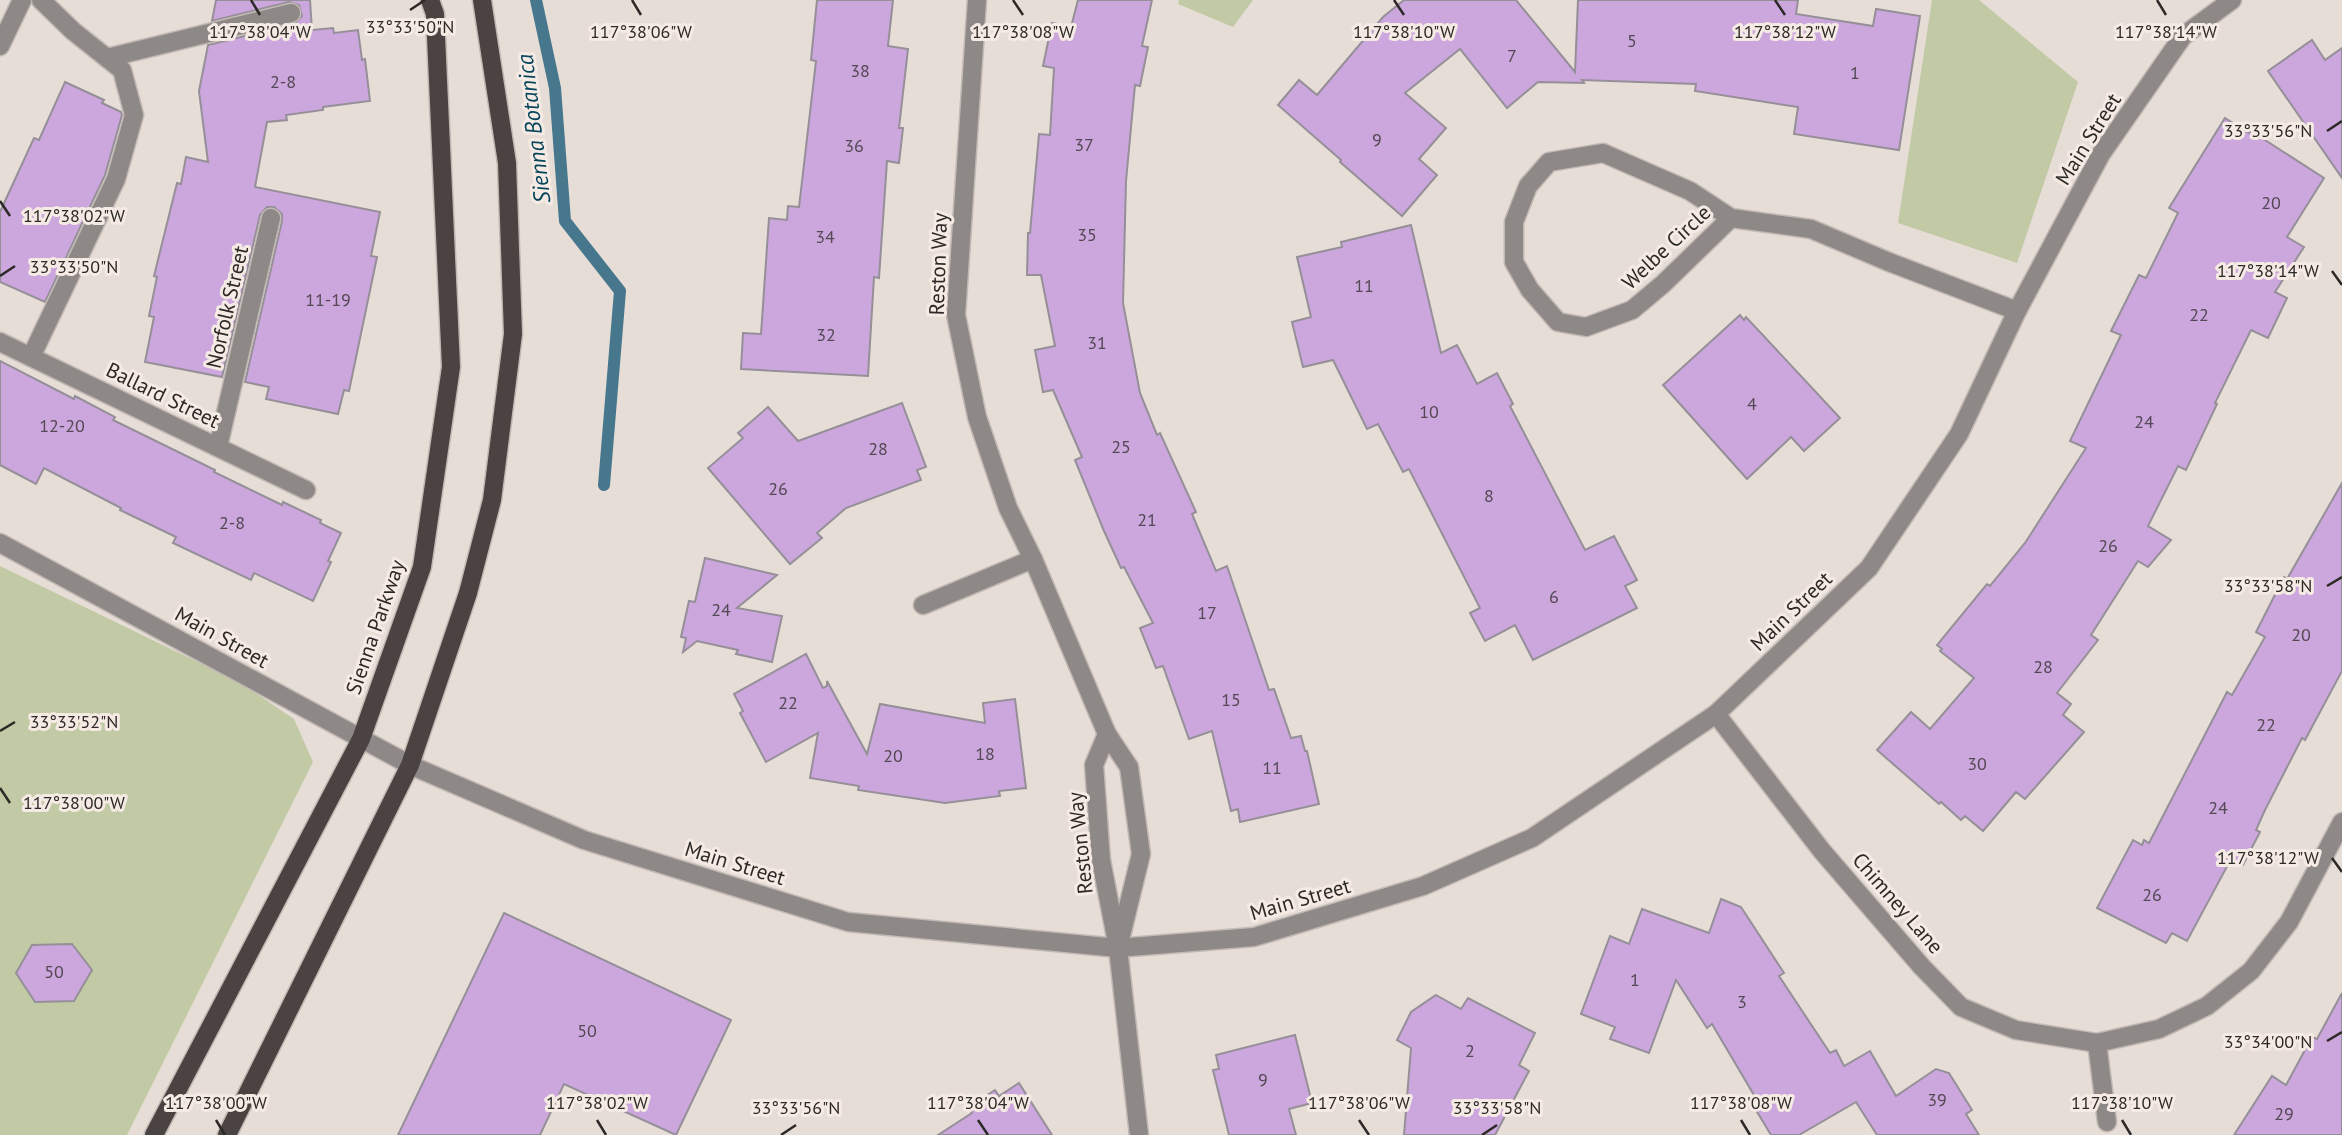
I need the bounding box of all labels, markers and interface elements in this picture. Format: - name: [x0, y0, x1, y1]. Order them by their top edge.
- text: 33°33'50"N: [366, 15, 454, 38]
- text: 117°38'04"W: [209, 20, 311, 43]
- text: 117°38'06"W: [590, 20, 692, 43]
- text: 117°38'08"W: [972, 20, 1074, 43]
- text: 117°38'10"W: [1353, 20, 1455, 43]
- text: 117°38'12"W: [1734, 20, 1836, 43]
- text: 117°38'14"W: [2115, 20, 2217, 43]
- house number: 5: [1627, 29, 1637, 52]
- house number: 7: [1507, 44, 1517, 67]
- water label: Sienna Botanica: [509, 53, 557, 205]
- house number: 38: [850, 59, 870, 82]
- house number: 1: [1850, 61, 1860, 84]
- house number: 2-8: [270, 70, 296, 93]
- street label: Main Street: [2049, 88, 2127, 190]
- text: 33°33'56"N: [2224, 119, 2312, 142]
- house number: 9: [1372, 128, 1382, 151]
- house number: 37: [1074, 133, 1094, 156]
- house number: 36: [844, 134, 864, 157]
- house number: 20: [2261, 191, 2281, 214]
- street label: Welbe Circle: [1616, 199, 1716, 295]
- text: 117°38'02"W: [23, 204, 125, 227]
- street label: Reston Way: [923, 212, 953, 316]
- house number: 35: [1077, 223, 1097, 246]
- house number: 34: [815, 225, 835, 248]
- street label: Norfolk Street: [200, 243, 254, 371]
- text: 33°33'50"N: [30, 255, 118, 278]
- text: 117°38'14"W: [2217, 259, 2319, 282]
- house number: 11: [1354, 274, 1374, 297]
- house number: 11-19: [305, 288, 351, 311]
- house number: 22: [2189, 303, 2209, 326]
- house number: 32: [816, 323, 836, 346]
- house number: 31: [1087, 331, 1107, 354]
- street label: Ballard Street: [102, 356, 224, 434]
- house number: 4: [1747, 392, 1757, 415]
- house number: 10: [1419, 400, 1439, 423]
- house number: 24: [2134, 410, 2154, 433]
- house number: 12-20: [39, 414, 85, 437]
- house number: 25: [1111, 435, 1131, 458]
- house number: 28: [868, 437, 888, 460]
- house number: 26: [768, 477, 788, 500]
- house number: 8: [1484, 484, 1494, 507]
- house number: 21: [1137, 508, 1157, 531]
- house number: 2-8: [219, 511, 245, 534]
- house number: 26: [2098, 534, 2118, 557]
- street label: Sienna Parkway: [339, 556, 411, 698]
- street label: Main Street: [1744, 565, 1838, 657]
- text: 33°33'58"N: [2224, 574, 2312, 597]
- house number: 6: [1549, 585, 1559, 608]
- house number: 24: [711, 598, 731, 621]
- street label: Main Street: [170, 600, 274, 674]
- house number: 17: [1197, 601, 1217, 624]
- house number: 20: [2291, 623, 2311, 646]
- house number: 28: [2033, 655, 2053, 678]
- house number: 15: [1221, 688, 1241, 711]
- house number: 22: [778, 691, 798, 714]
- text: 33°33'52"N: [30, 710, 118, 733]
- house number: 22: [2256, 713, 2276, 736]
- house number: 18: [975, 742, 995, 765]
- house number: 20: [883, 744, 903, 767]
- house number: 30: [1967, 752, 1987, 775]
- house number: 11: [1262, 756, 1282, 779]
- street label: Reston Way: [1061, 790, 1099, 895]
- text: 117°38'00"W: [23, 791, 125, 814]
- house number: 24: [2208, 796, 2228, 819]
- street label: Main Street: [682, 835, 788, 891]
- text: 117°38'12"W: [2217, 846, 2319, 869]
- street label: Chimney Lane: [1847, 847, 1949, 959]
- street label: Main Street: [1247, 872, 1353, 926]
- house number: 26: [2142, 883, 2162, 906]
- house number: 50: [44, 960, 64, 983]
- house number: 1: [1630, 968, 1640, 991]
- house number: 3: [1737, 990, 1747, 1013]
- house number: 50: [577, 1019, 597, 1042]
- text: 33°34'00"N: [2224, 1030, 2312, 1053]
- house number: 2: [1465, 1039, 1475, 1062]
- house number: 9: [1258, 1068, 1268, 1091]
- house number: 39: [1927, 1088, 1947, 1111]
- text: 117°38'00"W: [165, 1091, 267, 1114]
- text: 117°38'02"W: [546, 1091, 648, 1114]
- text: 117°38'04"W: [927, 1091, 1029, 1114]
- text: 117°38'06"W: [1308, 1091, 1410, 1114]
- text: 117°38'08"W: [1690, 1091, 1792, 1114]
- text: 117°38'10"W: [2071, 1091, 2173, 1114]
- text: 33°33'56"N: [752, 1096, 840, 1119]
- text: 33°33'58"N: [1453, 1096, 1541, 1119]
- house number: 29: [2274, 1102, 2294, 1125]

